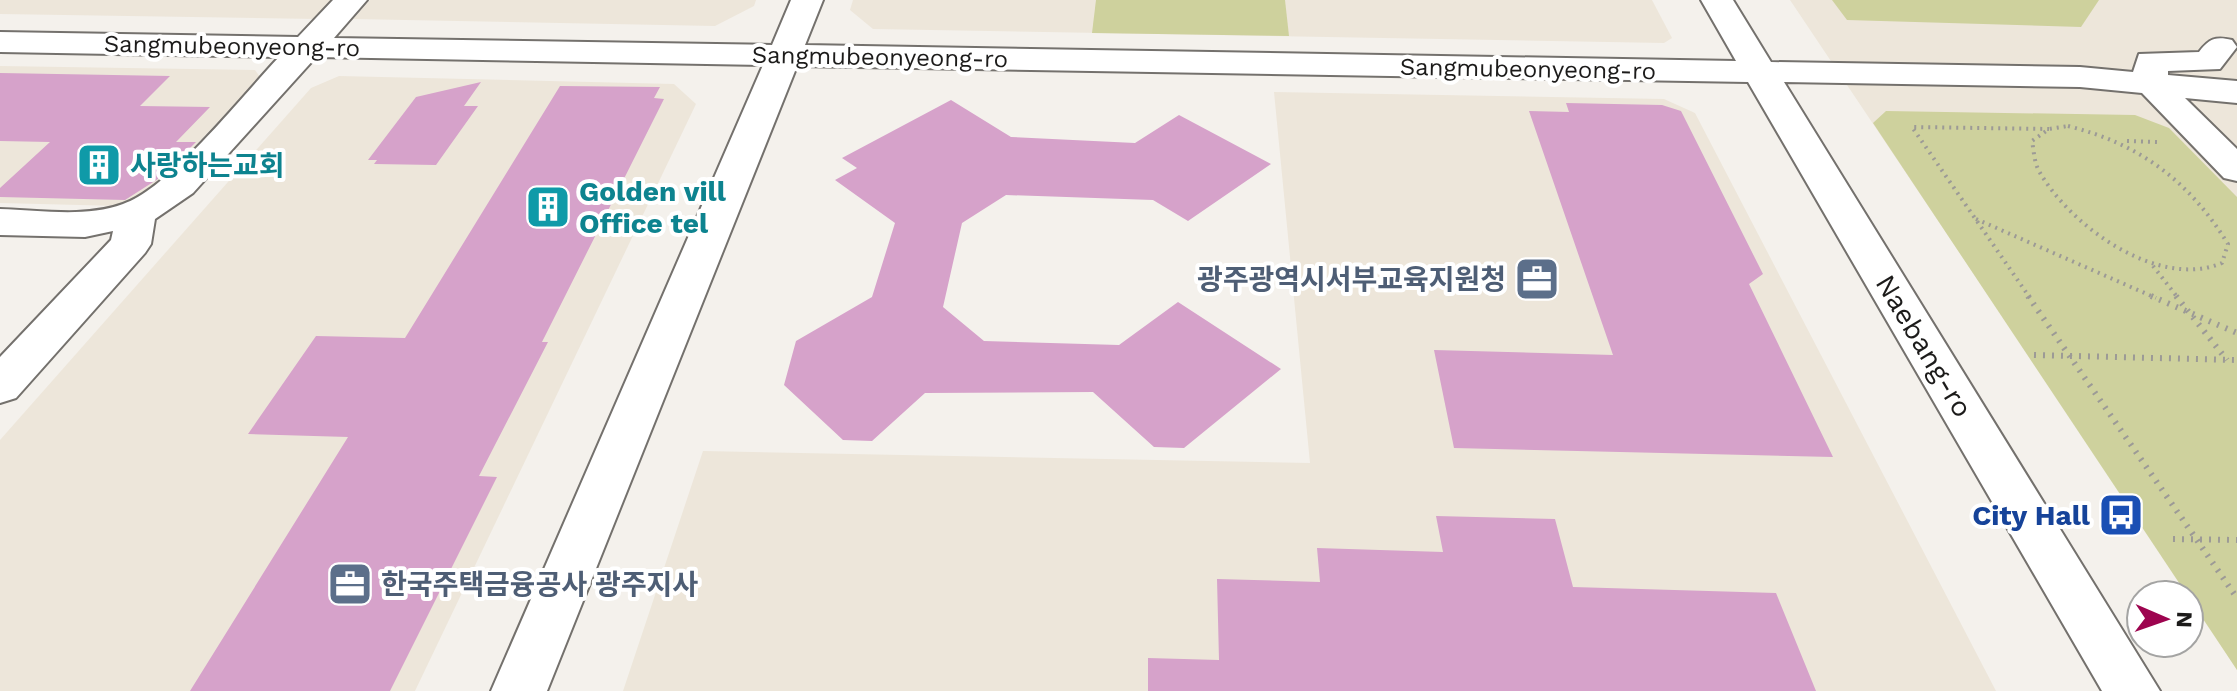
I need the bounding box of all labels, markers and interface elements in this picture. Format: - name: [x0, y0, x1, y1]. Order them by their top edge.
- street label: Sangmubeonyeong-ro: [104, 30, 360, 62]
- street label: Sangmubeonyeong-ro: [752, 41, 1008, 73]
- street label: Sangmubeonyeong-ro: [1400, 53, 1656, 85]
- building icon: 사랑하는교회: [75, 141, 123, 189]
- place label: 사랑하는교회: [130, 149, 285, 182]
- place label: Golden vill Office tel: [579, 175, 727, 240]
- building icon: Golden vill Office tel: [524, 183, 572, 231]
- office icon: 광주광역시서부교육지원청: [1513, 255, 1561, 303]
- place label: 광주광역시서부교육지원청: [1197, 263, 1506, 296]
- street label: Naebang-ro: [1869, 269, 1979, 423]
- bus stop icon: City Hall: [2097, 491, 2145, 539]
- place label: City Hall: [1972, 499, 2091, 532]
- office icon: 한국주택금융공사 광주지사: [326, 560, 374, 608]
- place label: 한국주택금융공사 광주지사: [381, 568, 698, 601]
- north arrow: [2125, 579, 2205, 659]
- text: N: [2172, 611, 2197, 628]

